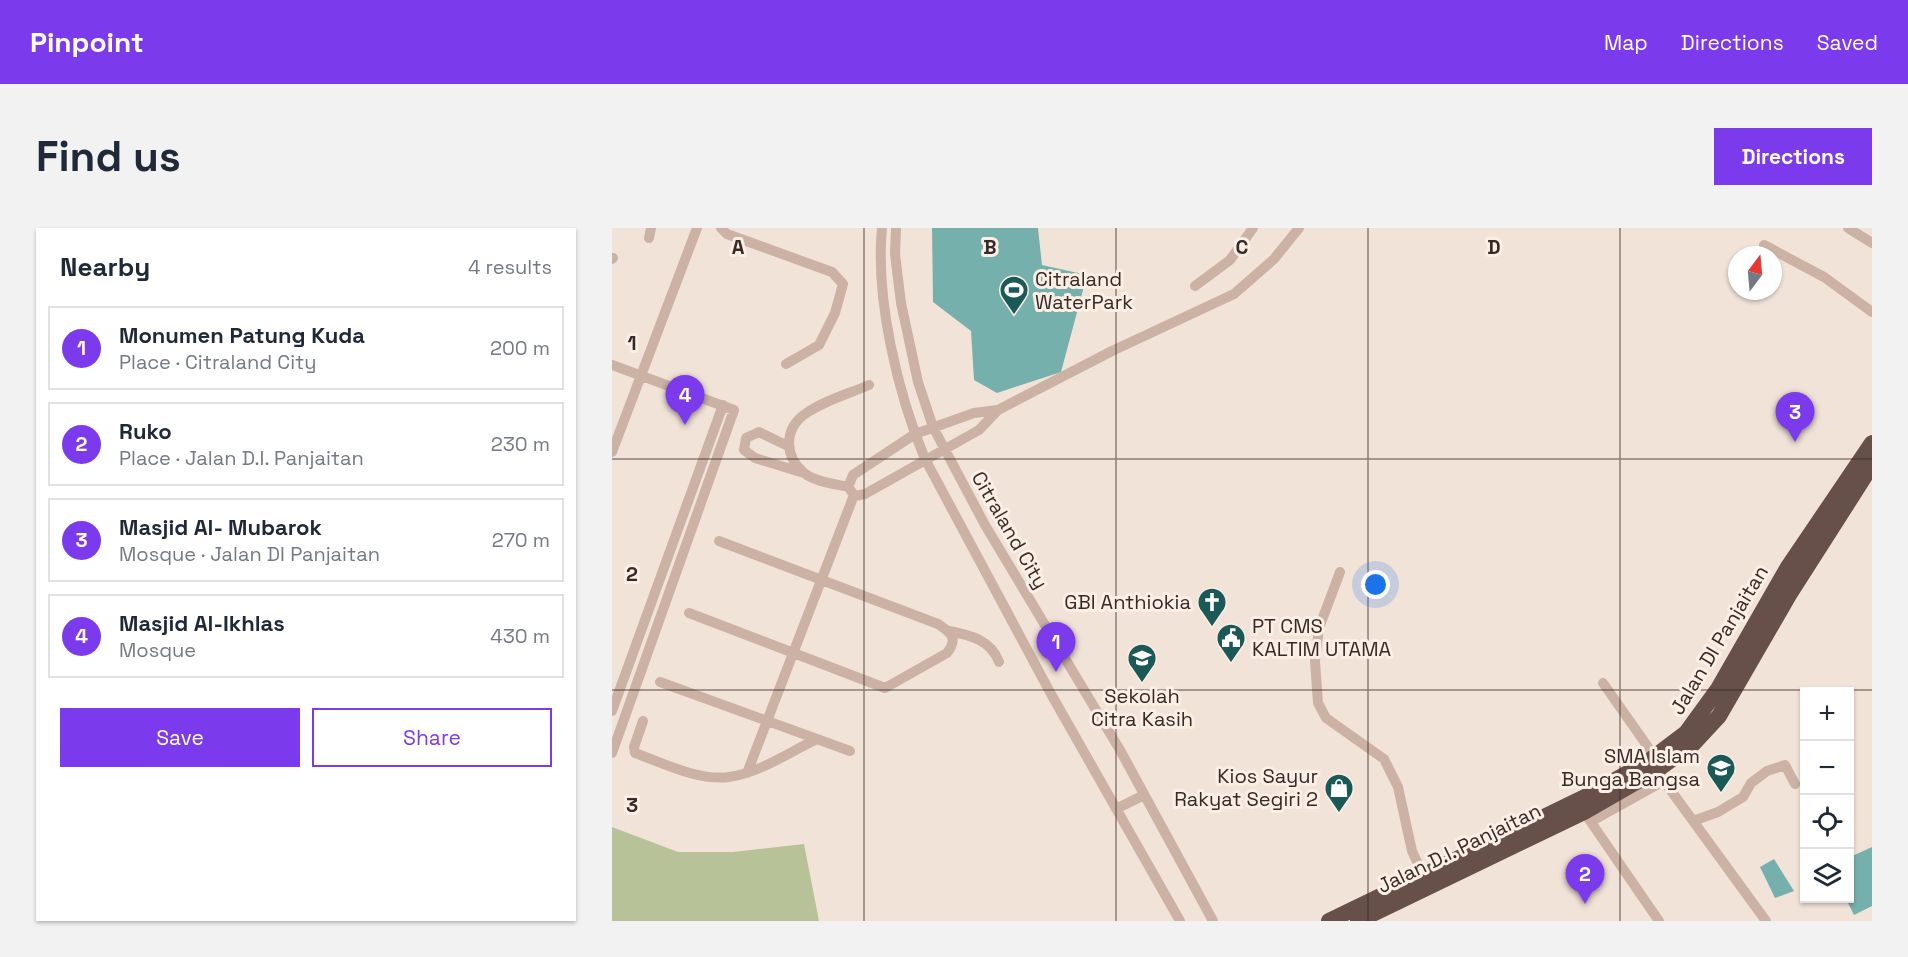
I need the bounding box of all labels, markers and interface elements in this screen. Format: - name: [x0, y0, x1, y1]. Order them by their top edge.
- text: Pinpoint: [30, 24, 144, 60]
- text: Map: [1604, 29, 1648, 56]
- text: Directions: [1681, 29, 1784, 56]
- text: Saved: [1817, 29, 1878, 56]
- button: Directions: [1714, 128, 1872, 185]
- text: Find us: [36, 130, 181, 183]
- text: A: [732, 234, 745, 260]
- text: B: [983, 234, 997, 260]
- text: C: [1236, 234, 1249, 260]
- text: D: [1487, 234, 1501, 260]
- north arrow: [1728, 246, 1782, 300]
- text: Nearby: [60, 250, 150, 284]
- text: 4 results: [468, 254, 552, 280]
- place label: Citraland WaterPark: [1035, 266, 1133, 315]
- sports icon: Citraland WaterPark: [998, 274, 1030, 316]
- text: Monumen Patung Kuda: [119, 321, 365, 349]
- text: 1: [627, 330, 637, 356]
- text: 1: [77, 335, 86, 361]
- text: 200 m: [490, 335, 550, 361]
- text: Place · Citraland City: [119, 349, 316, 375]
- pin: 4: [666, 376, 704, 425]
- pin: 3: [1776, 392, 1814, 442]
- text: Ruko: [119, 417, 172, 445]
- text: 2: [76, 431, 87, 457]
- text: 230 m: [491, 431, 550, 457]
- text: Place · Jalan D.I. Panjaitan: [119, 445, 364, 471]
- street label: Citraland City: [966, 467, 1054, 593]
- text: Masjid Al- Mubarok: [119, 513, 322, 541]
- text: 3: [75, 527, 88, 553]
- text: 270 m: [492, 527, 550, 553]
- text: Mosque · Jalan DI Panjaitan: [119, 541, 380, 567]
- text: 2: [626, 561, 638, 587]
- street label: Jalan DI Panjaitan: [1664, 561, 1774, 719]
- your location: [1361, 570, 1390, 599]
- church icon: GBI Anthiokia: [1196, 586, 1228, 628]
- place label: GBI Anthiokia: [1064, 589, 1191, 615]
- text: Masjid Al-Ikhlas: [119, 609, 285, 637]
- place label: PT CMS KALTIM UTAMA: [1252, 613, 1391, 662]
- pin: 1: [1036, 622, 1076, 672]
- public building icon: PT CMS KALTIM UTAMA: [1215, 622, 1247, 664]
- text: 4: [75, 623, 88, 649]
- text: 430 m: [490, 623, 550, 649]
- text: Mosque: [119, 637, 196, 663]
- school or university icon: Sekolah Citra Kasih: [1126, 642, 1158, 684]
- place label: Sekolah Citra Kasih: [1091, 683, 1193, 732]
- map controls: [1800, 687, 1854, 903]
- button: +: [1800, 687, 1854, 741]
- button: Save: [60, 708, 300, 767]
- button: Share: [312, 708, 552, 767]
- button: −: [1800, 741, 1854, 795]
- place label: SMA Islam Bunga Bangsa: [1561, 743, 1700, 792]
- school or university icon: SMA Islam Bunga Bangsa: [1705, 752, 1737, 794]
- place label: Kios Sayur Rakyat Segiri 2: [1174, 763, 1318, 812]
- shop icon: Kios Sayur Rakyat Segiri 2: [1323, 772, 1355, 814]
- text: 3: [626, 792, 638, 818]
- button: locate: [1800, 795, 1854, 849]
- street label: Jalan D.I. Panjaitan: [1373, 797, 1545, 899]
- button: layers: [1800, 849, 1854, 903]
- pin: 2: [1566, 854, 1604, 904]

